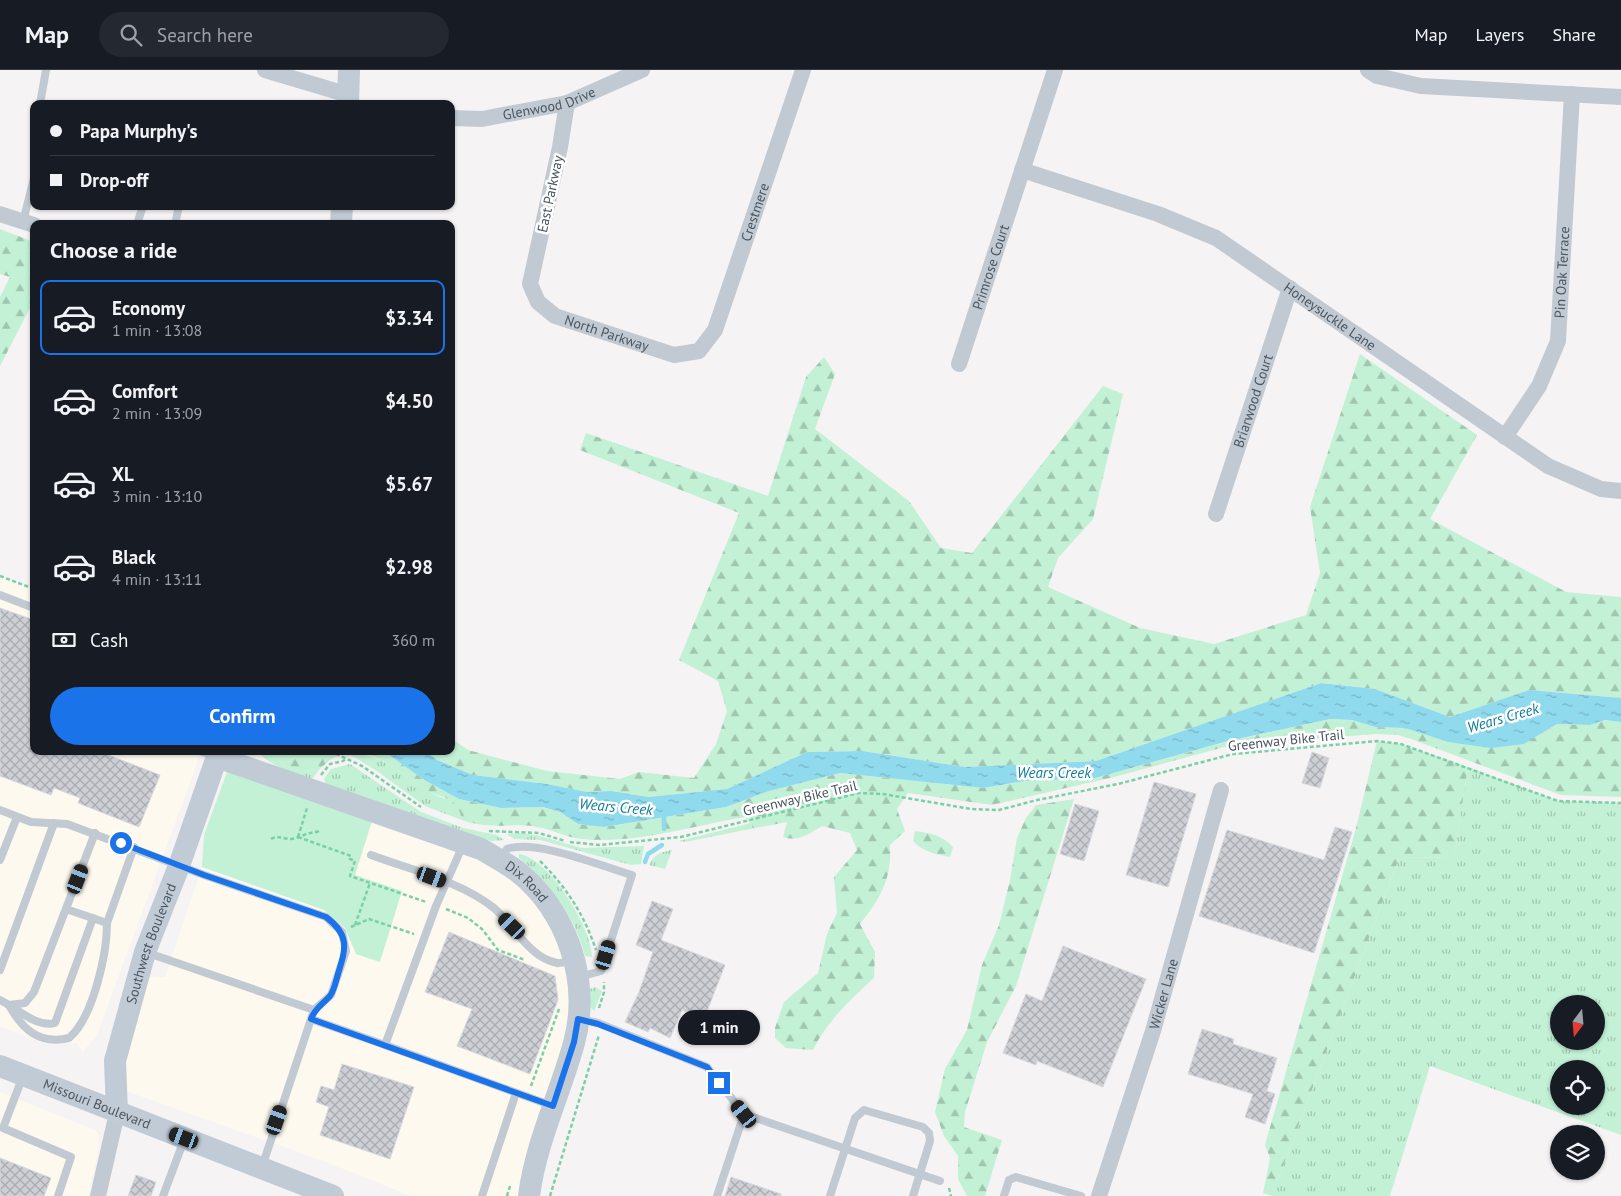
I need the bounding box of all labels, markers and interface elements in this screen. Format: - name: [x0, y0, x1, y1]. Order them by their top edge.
- search box: [99, 12, 449, 57]
- text: Map: [25, 19, 69, 50]
- icon: search: [117, 21, 145, 49]
- text: Search here: [157, 23, 253, 47]
- text: Map: [1415, 23, 1447, 46]
- text: Layers: [1475, 23, 1524, 46]
- text: Share: [1552, 23, 1596, 46]
- street label: Glenwood Drive: [501, 83, 598, 124]
- text: Papa Murphy's: [80, 119, 197, 143]
- street label: East Parkway: [533, 153, 567, 234]
- text: Drop-off: [80, 168, 148, 192]
- street label: Crestmere: [737, 180, 773, 244]
- street label: Primrose Court: [968, 222, 1013, 312]
- street label: Pin Oak Terrace: [1550, 226, 1573, 319]
- text: Choose a ride: [50, 236, 177, 264]
- street label: Honeysuckle Lane: [1280, 278, 1380, 354]
- icon: car: [52, 295, 97, 340]
- text: Economy: [112, 296, 185, 320]
- text: $3.34: [385, 306, 433, 330]
- street label: North Parkway: [562, 311, 652, 355]
- text: 1 min · 13:08: [112, 320, 202, 340]
- street label: Briarwood Court: [1229, 352, 1277, 450]
- icon: car: [52, 378, 97, 423]
- text: Comfort: [112, 379, 178, 403]
- text: $4.50: [385, 389, 433, 413]
- text: 2 min · 13:09: [112, 403, 202, 423]
- icon: car: [52, 461, 97, 506]
- text: XL: [112, 462, 134, 486]
- text: $5.67: [385, 472, 433, 496]
- text: 3 min · 13:10: [112, 486, 202, 506]
- icon: car: [52, 544, 97, 589]
- text: Black: [112, 545, 156, 569]
- text: $2.98: [385, 555, 433, 579]
- text: 4 min · 13:11: [112, 569, 202, 589]
- icon: cash: [50, 626, 78, 654]
- text: Cash: [90, 628, 128, 652]
- text: 360 m: [392, 630, 435, 650]
- button: Confirm: [50, 687, 435, 745]
- water label: Wears Creek: [1465, 698, 1542, 737]
- street label: Greenway Bike Trail: [1227, 725, 1345, 755]
- water label: Wears Creek: [1017, 763, 1092, 782]
- street label: Greenway Bike Trail: [741, 776, 859, 820]
- water label: Wears Creek: [578, 794, 655, 819]
- route start: [110, 832, 132, 854]
- street label: Dix Road: [502, 857, 552, 906]
- car: [65, 862, 90, 896]
- car: [415, 865, 448, 889]
- street label: Southwest Boulevard: [122, 881, 180, 1006]
- car: [495, 910, 528, 942]
- car: [594, 938, 617, 972]
- street label: Wicker Lane: [1145, 957, 1182, 1031]
- north arrow: [1550, 995, 1605, 1050]
- map controls: [1550, 995, 1605, 1180]
- callout: 1 min: [678, 1010, 760, 1046]
- text: 1 min: [699, 1017, 739, 1037]
- button: locate: [1550, 1060, 1605, 1115]
- route end: [708, 1072, 730, 1094]
- street label: Missouri Boulevard: [40, 1075, 153, 1133]
- car: [728, 1098, 759, 1130]
- car: [265, 1103, 288, 1137]
- button: layers: [1550, 1125, 1605, 1180]
- car: [167, 1126, 200, 1150]

